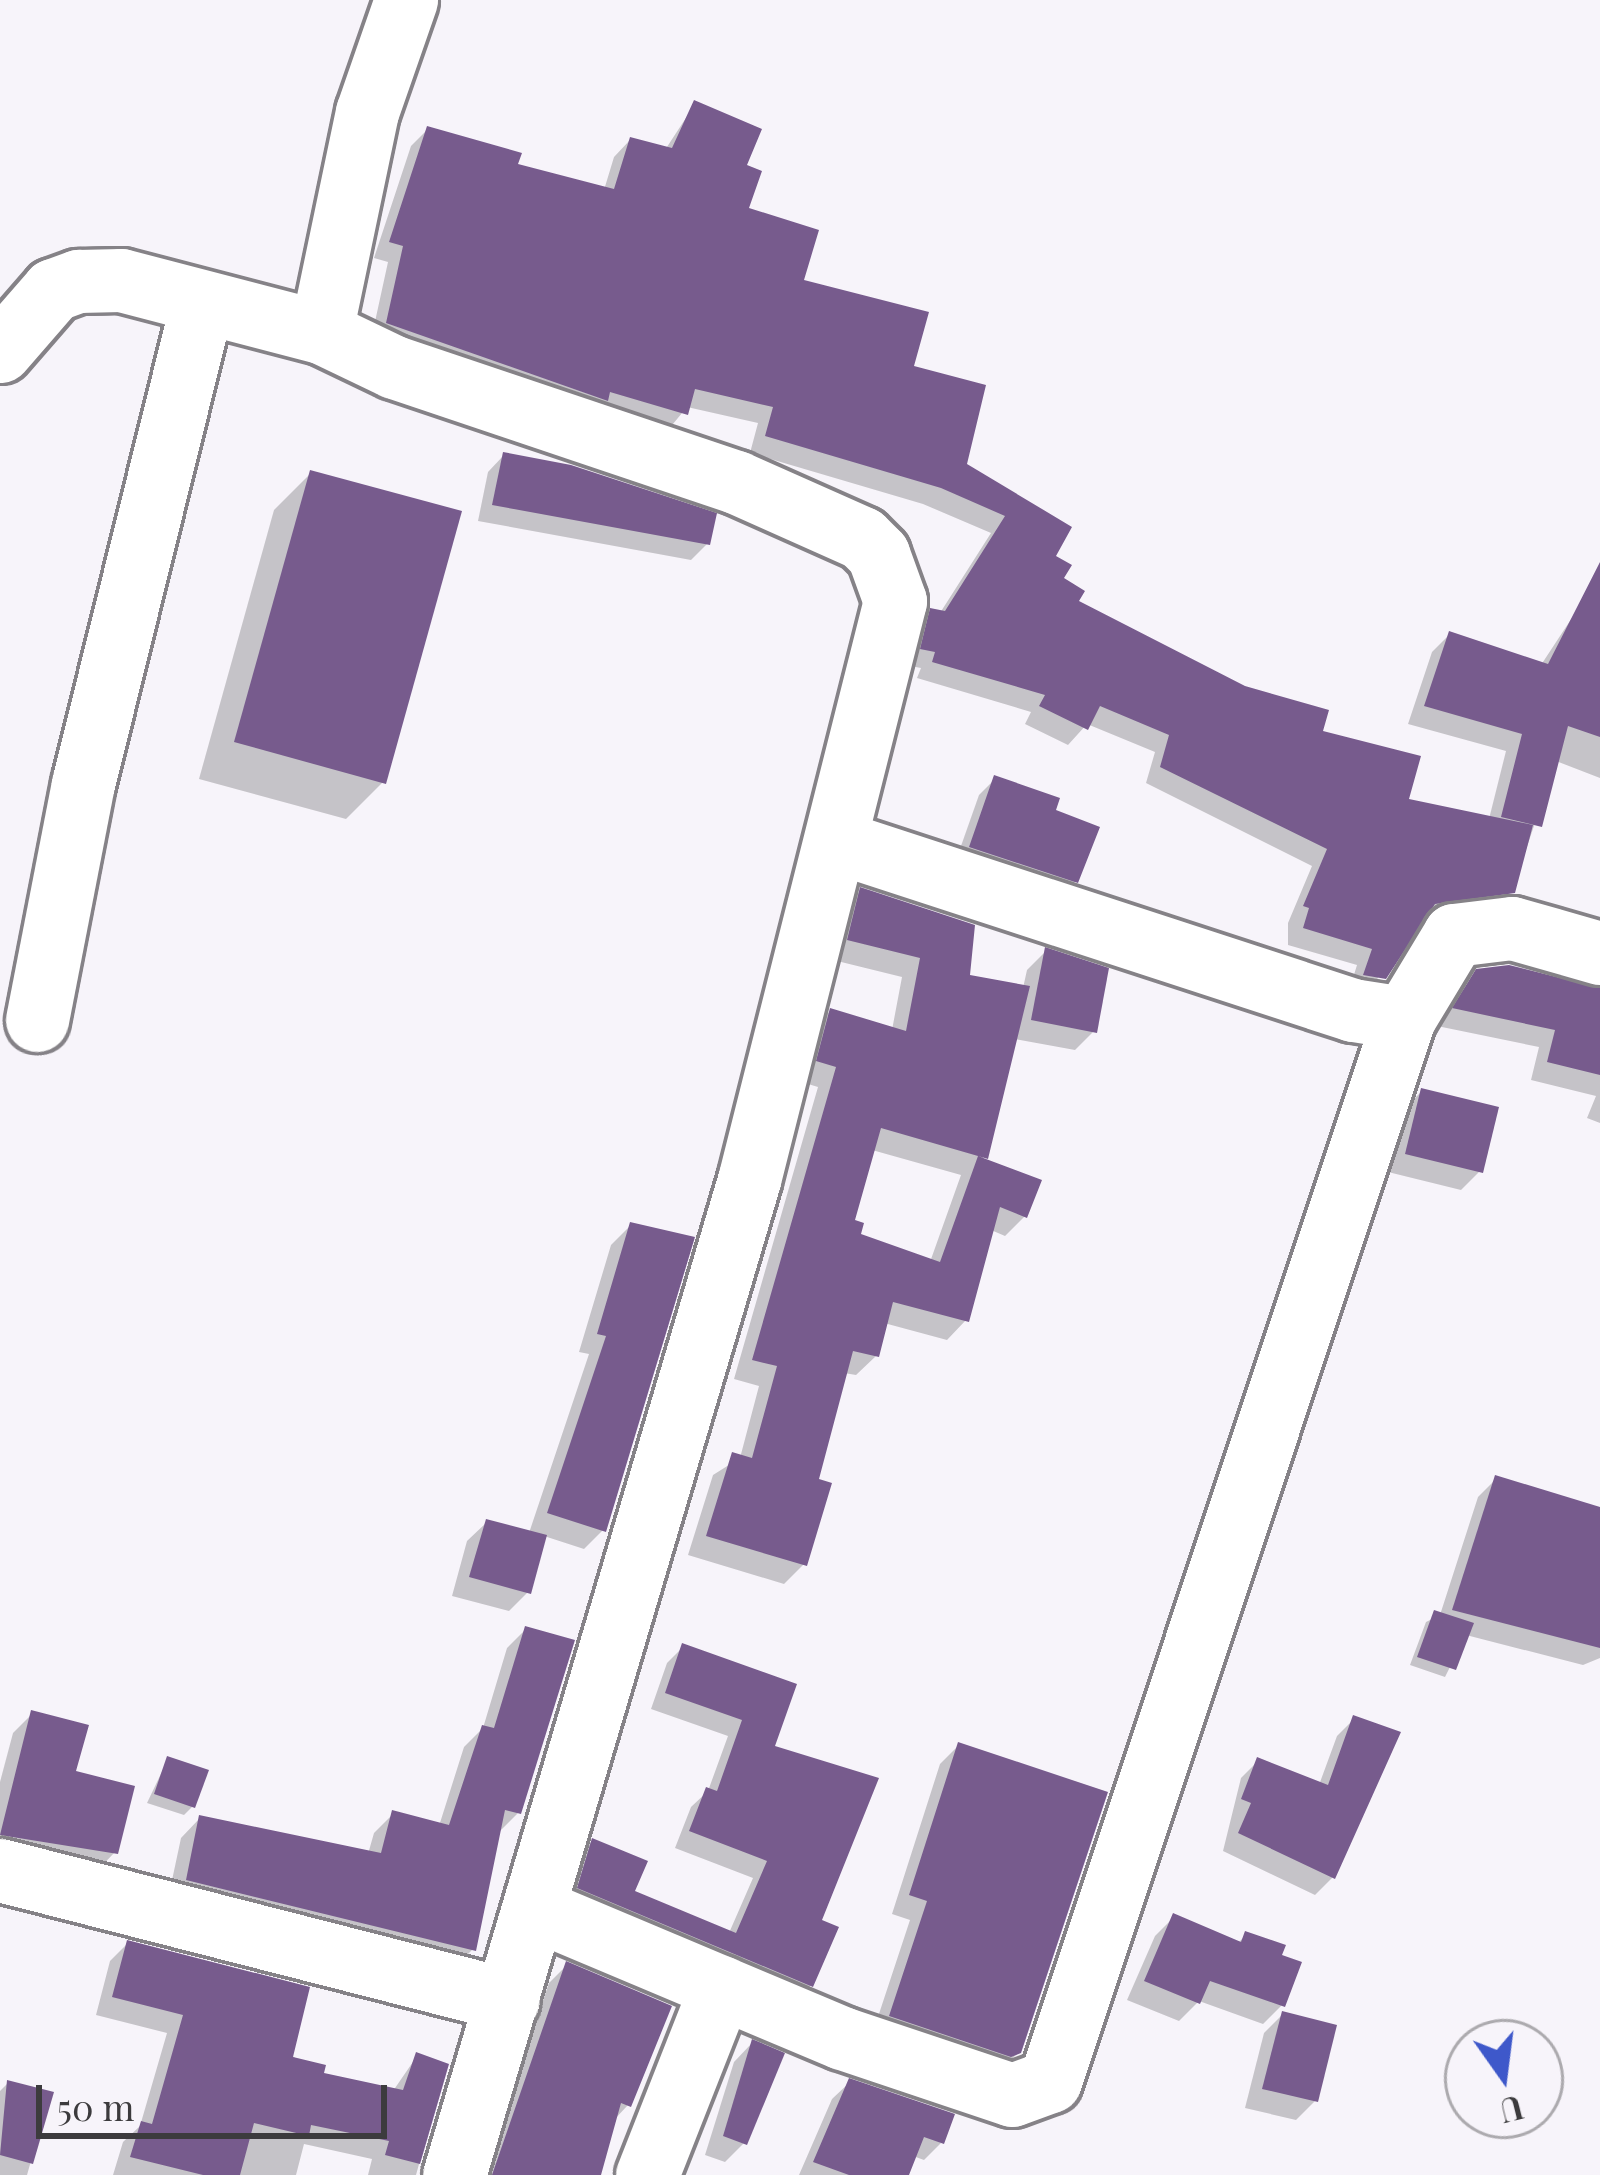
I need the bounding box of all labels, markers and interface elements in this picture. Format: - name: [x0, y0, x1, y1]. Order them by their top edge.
- north arrow: [1444, 2019, 1564, 2139]
- scale bar: [42, 2061, 393, 2135]
- text: 50 m: [57, 2082, 134, 2130]
- text: U: [1496, 2087, 1528, 2135]

